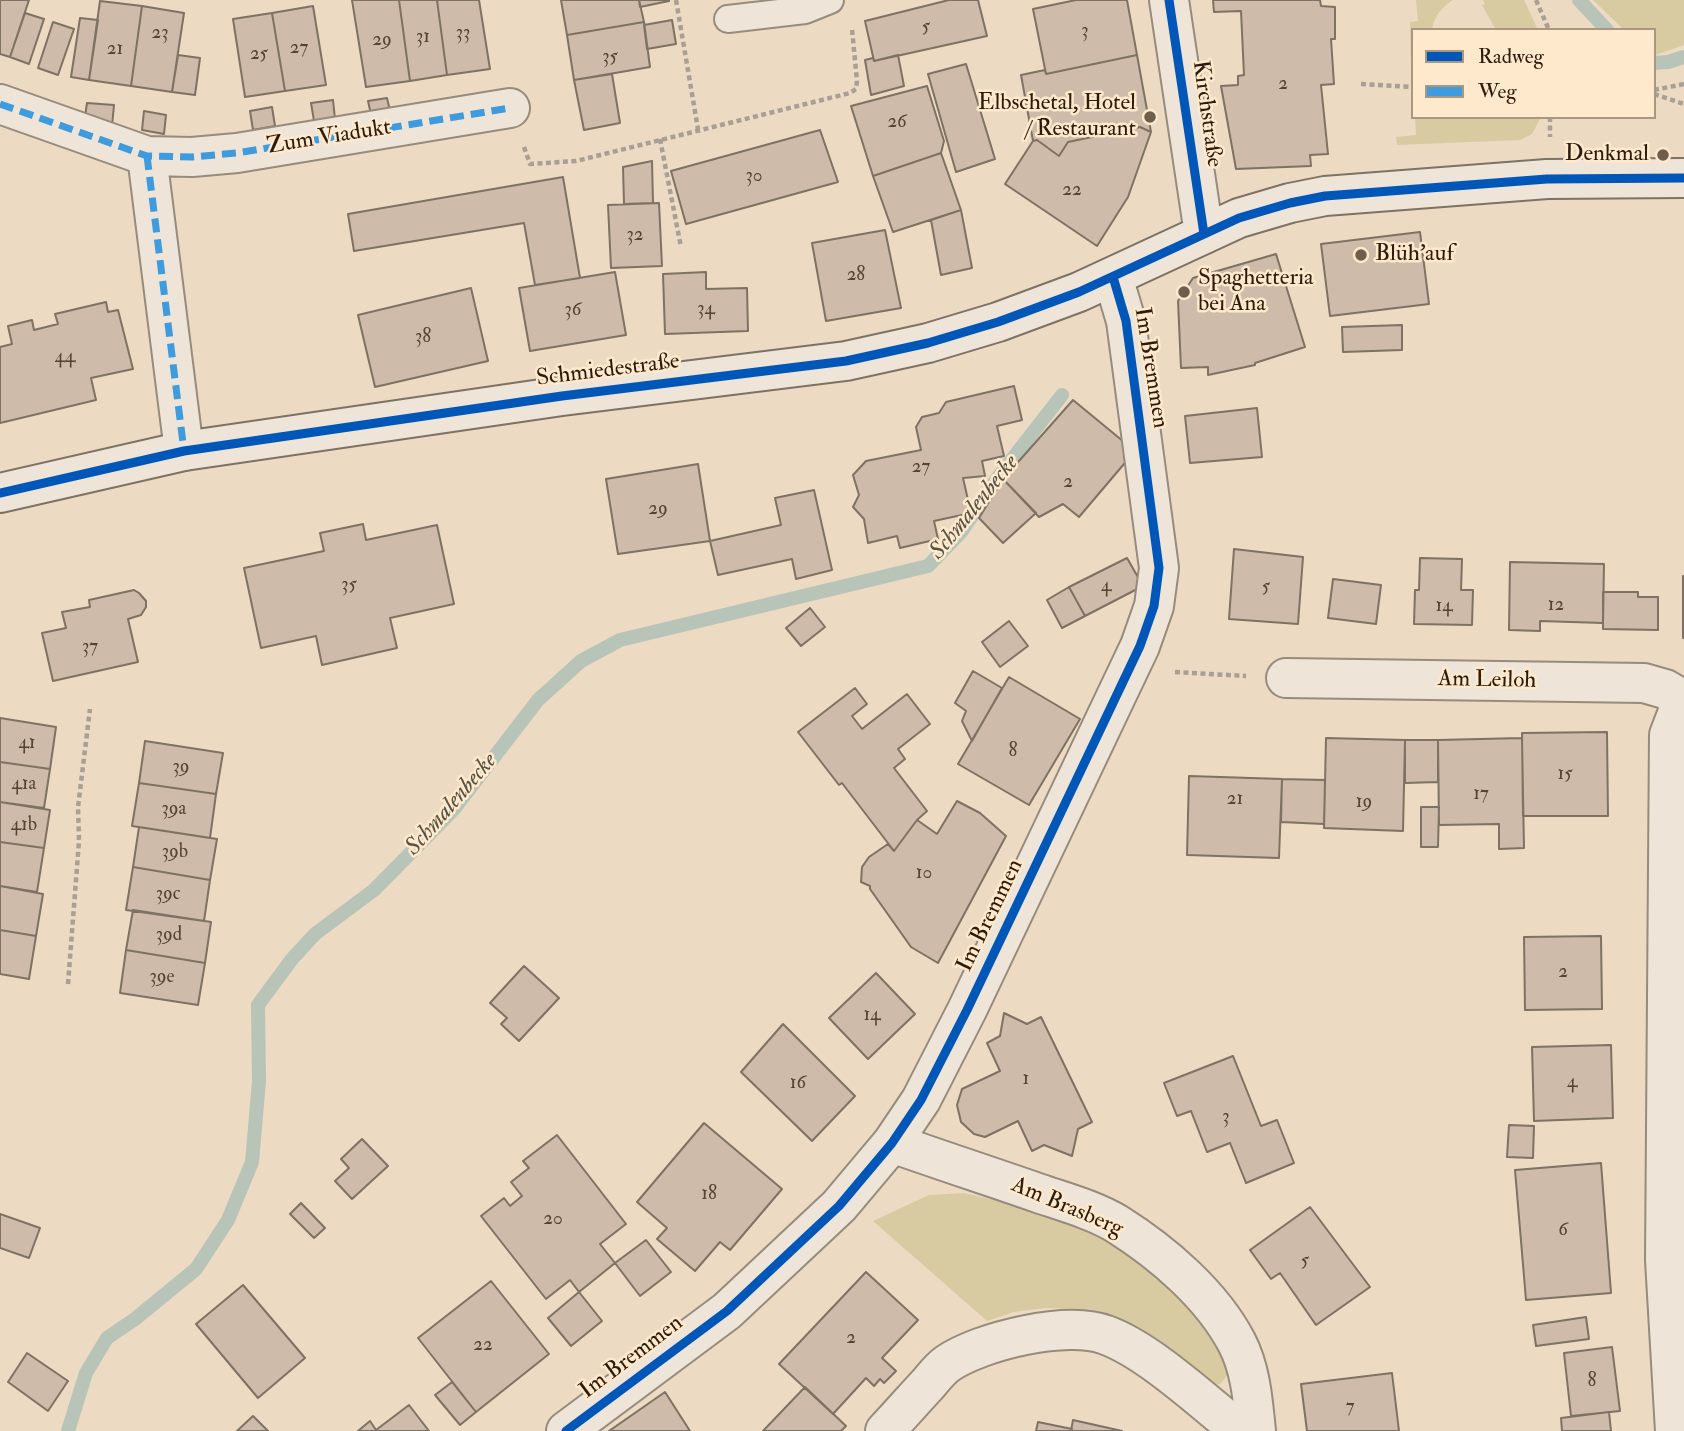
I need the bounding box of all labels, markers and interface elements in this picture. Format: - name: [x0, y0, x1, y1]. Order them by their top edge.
- house number: 5: [922, 17, 930, 39]
- house number: 3: [1081, 21, 1089, 43]
- house number: 23: [152, 23, 168, 45]
- house number: 33: [456, 23, 470, 45]
- house number: 31: [416, 27, 430, 49]
- legend: [1411, 28, 1656, 119]
- house number: 29: [372, 30, 392, 52]
- house number: 27: [290, 38, 308, 60]
- house number: 21: [107, 39, 123, 61]
- text: Radweg: [1478, 43, 1544, 70]
- house number: 25: [250, 44, 268, 66]
- house number: 35: [602, 47, 618, 69]
- street label: Kirchstraße: [1185, 59, 1227, 169]
- house number: 2: [1278, 74, 1288, 96]
- text: Weg: [1478, 78, 1517, 105]
- place label: Elbschetal, Hotel / Restaurant: [978, 90, 1136, 144]
- marker: Elbschetal, Hotel / Restaurant: [1142, 109, 1158, 125]
- house number: 26: [887, 112, 907, 134]
- street label: Zum Viadukt: [265, 115, 393, 161]
- place label: Denkmal: [1565, 141, 1649, 169]
- marker: Denkmal: [1655, 147, 1671, 163]
- house number: 30: [745, 166, 763, 188]
- house number: 22: [1062, 180, 1082, 202]
- house number: 32: [627, 225, 643, 247]
- place label: Blüh'auf: [1375, 241, 1454, 269]
- marker: Blüh'auf: [1353, 247, 1369, 263]
- house number: 28: [847, 265, 865, 287]
- place label: Spaghetteria bei Ana: [1198, 265, 1314, 319]
- marker: Spaghetteria bei Ana: [1176, 284, 1192, 300]
- house number: 34: [697, 299, 715, 321]
- house number: 36: [565, 300, 581, 322]
- street label: Im Bremmen: [1127, 306, 1173, 430]
- house number: 38: [415, 327, 431, 349]
- house number: 44: [55, 347, 75, 369]
- street label: Schmiedestraße: [535, 349, 681, 393]
- water label: Schmalenbecke: [924, 450, 1026, 566]
- house number: 27: [912, 457, 930, 479]
- house number: 2: [1063, 472, 1073, 494]
- house number: 29: [648, 499, 668, 521]
- house number: 35: [341, 575, 357, 597]
- house number: 4: [1101, 576, 1111, 598]
- house number: 5: [1262, 577, 1270, 599]
- house number: 12: [1548, 595, 1564, 617]
- house number: 14: [1435, 596, 1453, 618]
- house number: 37: [82, 637, 98, 659]
- street label: Am Leiloh: [1438, 666, 1536, 696]
- house number: 41: [18, 733, 36, 755]
- house number: 8: [1009, 741, 1017, 763]
- water label: Schmalenbecke: [400, 748, 504, 862]
- house number: 39: [172, 757, 190, 779]
- house number: 15: [1557, 764, 1573, 786]
- house number: 41a: [12, 774, 36, 796]
- house number: 17: [1473, 784, 1489, 806]
- house number: 21: [1227, 789, 1243, 811]
- house number: 19: [1356, 792, 1372, 814]
- house number: 39a: [162, 799, 186, 821]
- house number: 41b: [11, 815, 37, 837]
- house number: 39b: [162, 842, 188, 864]
- street label: Im Bremmen: [952, 855, 1030, 977]
- house number: 10: [916, 863, 932, 885]
- house number: 39c: [156, 884, 180, 906]
- house number: 39d: [156, 925, 182, 947]
- house number: 2: [1558, 962, 1568, 984]
- house number: 39e: [150, 967, 174, 989]
- house number: 14: [863, 1005, 881, 1027]
- house number: 1: [1023, 1069, 1029, 1091]
- house number: 4: [1567, 1072, 1577, 1094]
- house number: 16: [790, 1073, 806, 1095]
- house number: 3: [1222, 1107, 1230, 1129]
- street label: Am Brasberg: [1007, 1172, 1127, 1244]
- house number: 18: [701, 1184, 717, 1206]
- house number: 20: [543, 1209, 563, 1231]
- house number: 6: [1558, 1220, 1568, 1242]
- house number: 5: [1301, 1251, 1309, 1273]
- street label: Im Bremmen: [575, 1310, 689, 1406]
- house number: 2: [846, 1328, 856, 1350]
- house number: 22: [473, 1335, 493, 1357]
- house number: 8: [1588, 1371, 1596, 1393]
- house number: 7: [1346, 1397, 1354, 1419]

